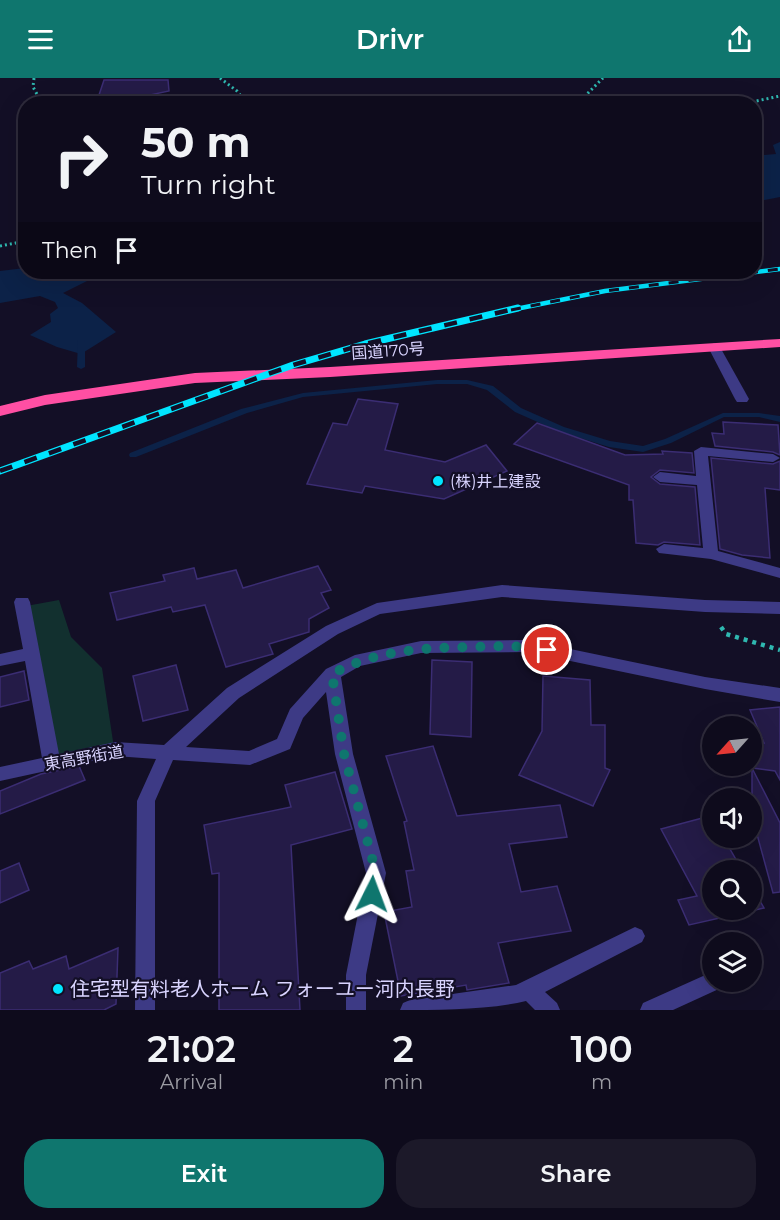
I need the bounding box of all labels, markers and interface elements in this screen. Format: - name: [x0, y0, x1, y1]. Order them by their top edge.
- icon: menu: [24, 23, 57, 56]
- text: Drivr: [356, 23, 424, 56]
- icon: share: [723, 23, 756, 56]
- text: 50 m: [141, 116, 250, 168]
- icon: right: [42, 120, 120, 198]
- text: Turn right: [141, 168, 276, 201]
- icon: arrive: [110, 234, 143, 267]
- text: Then: [42, 237, 98, 264]
- street label: 国道170号: [351, 339, 425, 363]
- place label: (株)井上建設: [450, 472, 541, 491]
- marker: (株)井上建設: [431, 474, 445, 488]
- pin: [521, 624, 572, 675]
- icon: arrive: [530, 633, 563, 666]
- north arrow: [702, 716, 762, 776]
- map controls: [702, 716, 762, 992]
- street label: 東高野街道: [43, 742, 125, 774]
- button: sound: [702, 788, 762, 848]
- button: search: [702, 860, 762, 920]
- position arrow: [340, 862, 404, 926]
- button: layers: [702, 932, 762, 992]
- place label: 住宅型有料老人ホーム フォーユー河内長野: [70, 977, 455, 1001]
- marker: 住宅型有料老人ホーム フォーユー河内長野: [51, 982, 65, 996]
- text: 21:02: [147, 1027, 236, 1071]
- text: 2: [393, 1027, 414, 1071]
- text: 100: [571, 1027, 633, 1071]
- text: Arrival: [160, 1070, 223, 1094]
- text: min: [383, 1070, 423, 1094]
- text: m: [591, 1070, 612, 1094]
- button: Exit: [24, 1139, 384, 1208]
- button: Share: [396, 1139, 756, 1208]

